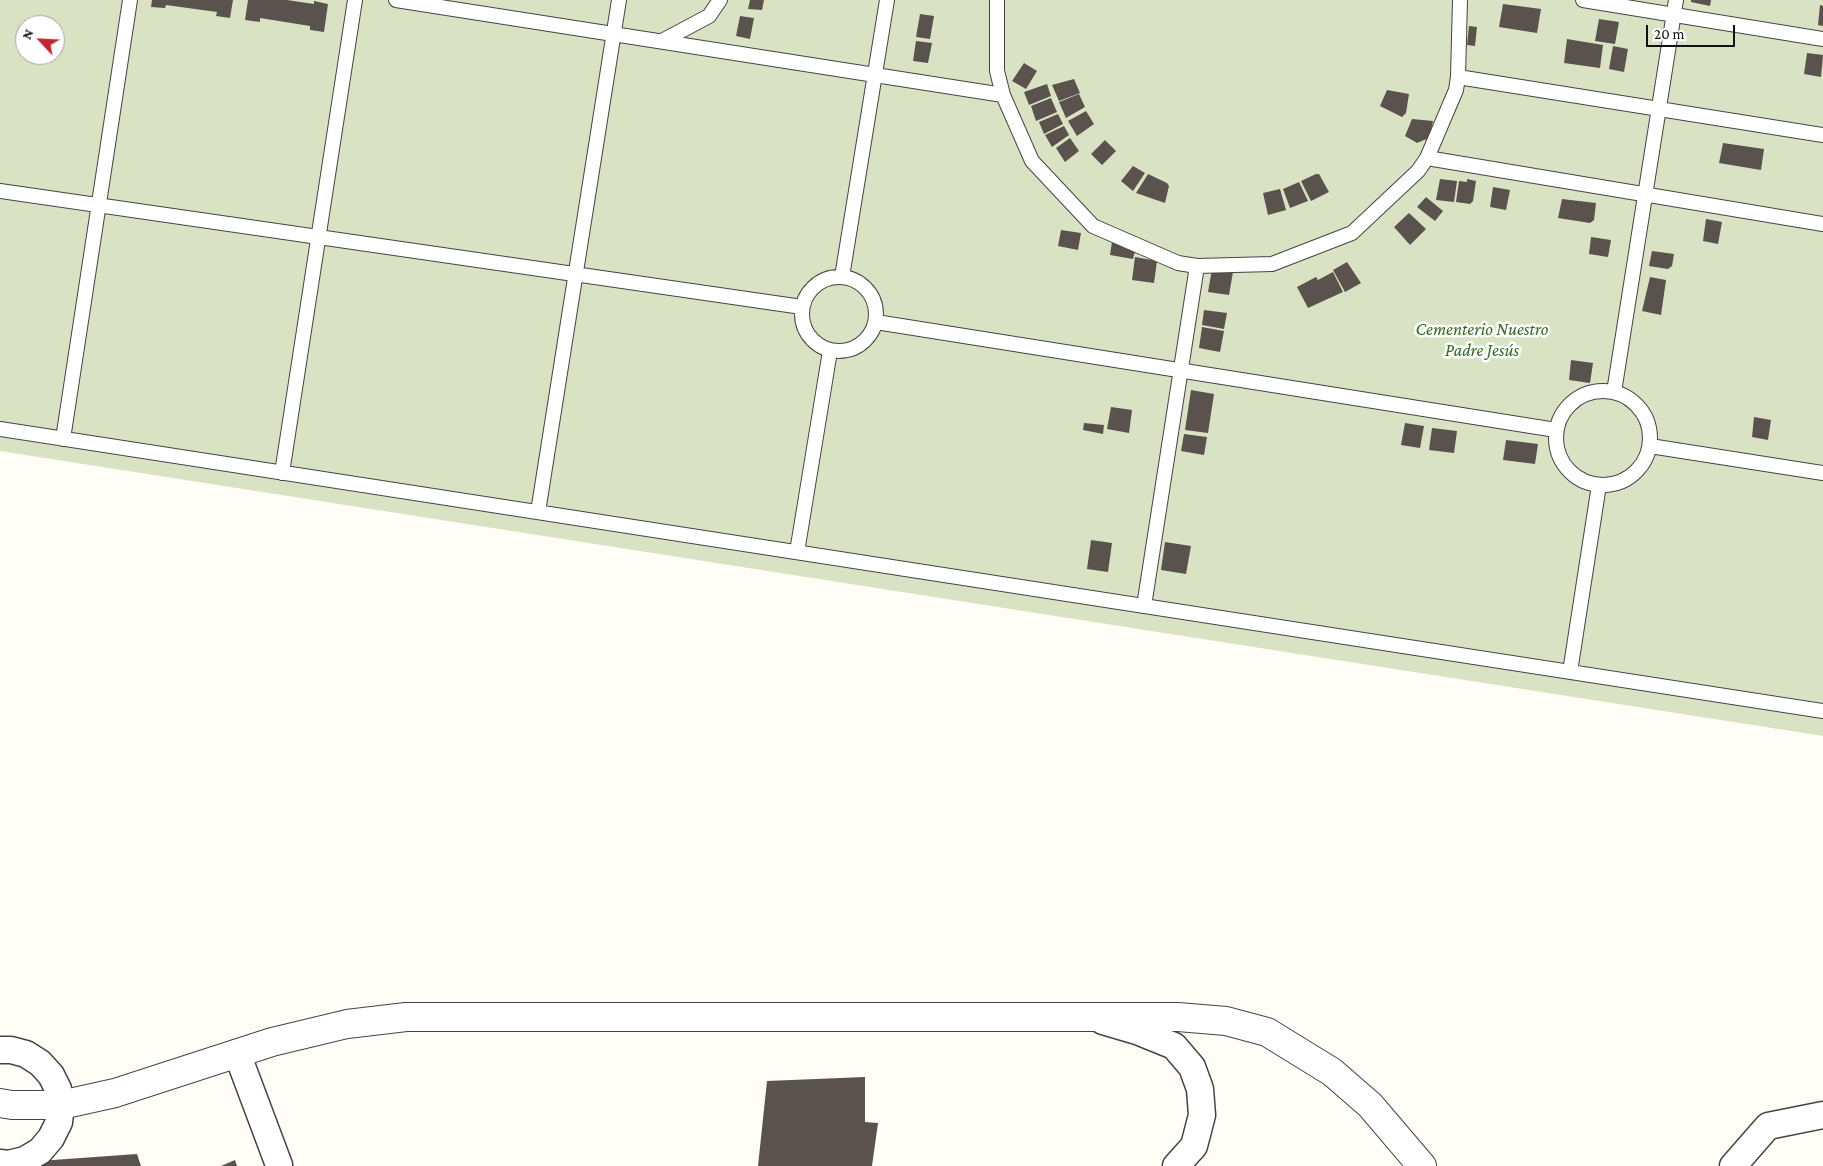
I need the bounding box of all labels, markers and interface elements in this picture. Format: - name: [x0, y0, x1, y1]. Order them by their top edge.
- north arrow: [15, 15, 65, 65]
- scale bar: [1648, 15, 1737, 47]
- text: N: [18, 26, 37, 42]
- text: 20 m: [1654, 26, 1685, 42]
- park label: Cementerio Nuestro Padre Jesús: [1416, 318, 1548, 360]

